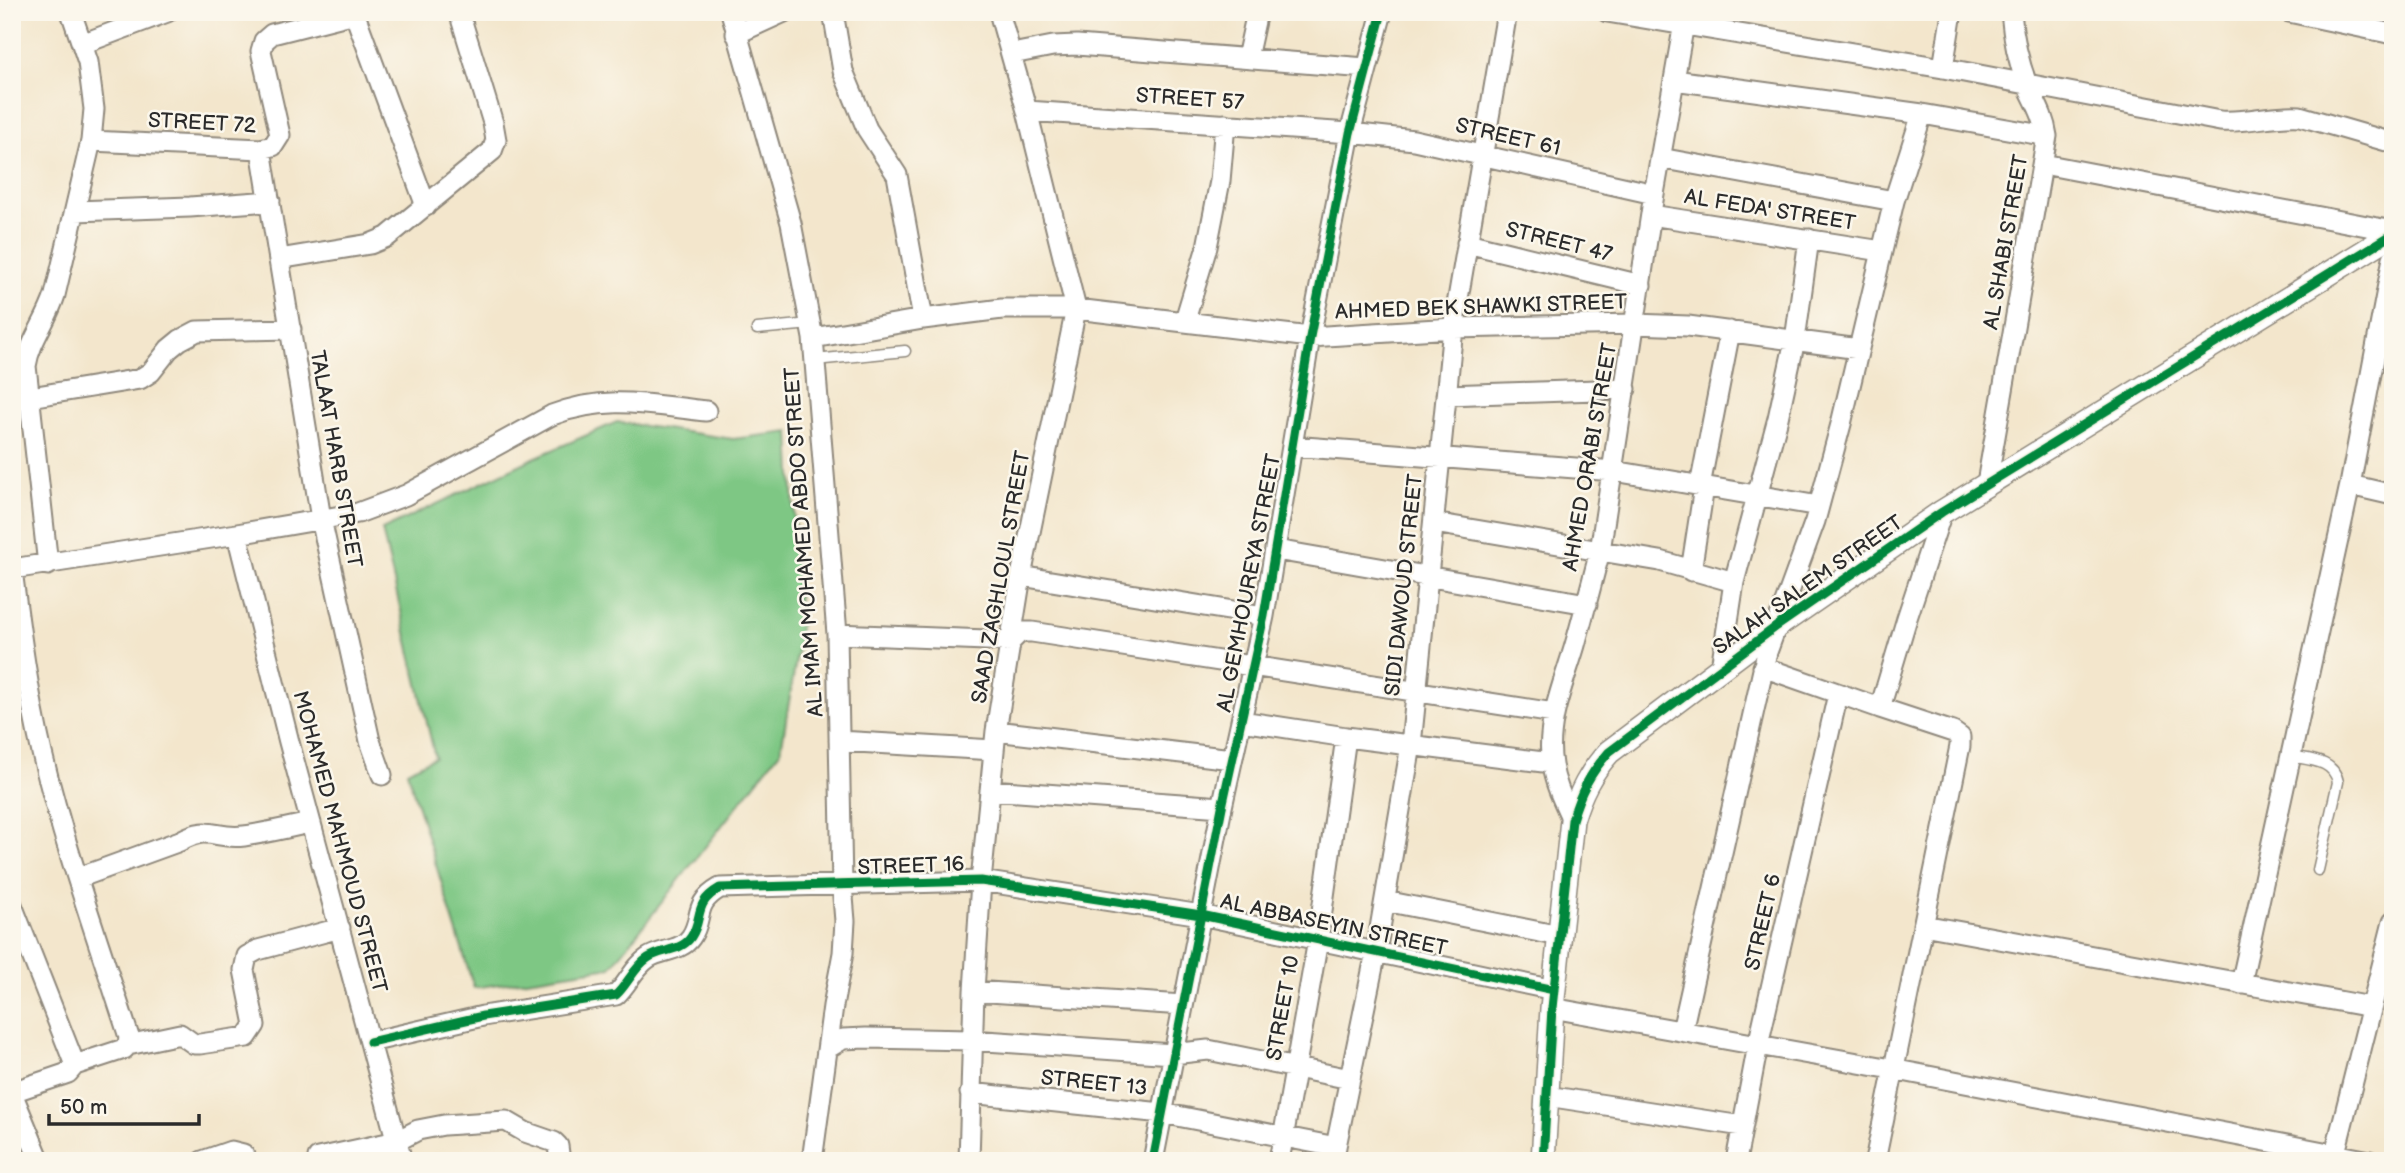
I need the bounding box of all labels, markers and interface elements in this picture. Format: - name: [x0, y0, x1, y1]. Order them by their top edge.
- street label: STREET 57: [1135, 83, 1246, 115]
- street label: STREET 72: [147, 108, 257, 138]
- street label: STREET 61: [1453, 113, 1563, 161]
- street label: AL SHABI STREET: [1978, 152, 2034, 332]
- street label: AL FEDA' STREET: [1682, 184, 1858, 236]
- street label: STREET 47: [1503, 217, 1616, 267]
- street label: AHMED BEK SHAWKI STREET: [1334, 289, 1628, 325]
- street label: AHMED ORABI STREET: [1558, 341, 1622, 573]
- street label: TALAAT HARB STREET: [305, 348, 367, 570]
- street label: AL IMAM MOHAMED ABDO STREET: [779, 366, 829, 718]
- street label: SAAD ZAGHLOUL STREET: [966, 448, 1036, 705]
- street label: AL GEMHOUREYA STREET: [1212, 451, 1286, 714]
- street label: SIDI DAWOUD STREET: [1380, 472, 1428, 697]
- street label: SALAH SALEM STREET: [1708, 510, 1908, 660]
- street label: MOHAMED MAHMOUD STREET: [288, 688, 393, 996]
- street label: STREET 16: [857, 852, 965, 880]
- street label: STREET 6: [1740, 871, 1786, 973]
- street label: AL ABBASEYIN STREET: [1218, 889, 1450, 961]
- street label: STREET 10: [1261, 953, 1305, 1063]
- street label: STREET 13: [1040, 1065, 1148, 1101]
- scale bar: [49, 1082, 200, 1126]
- text: 50 m: [60, 1095, 107, 1120]

